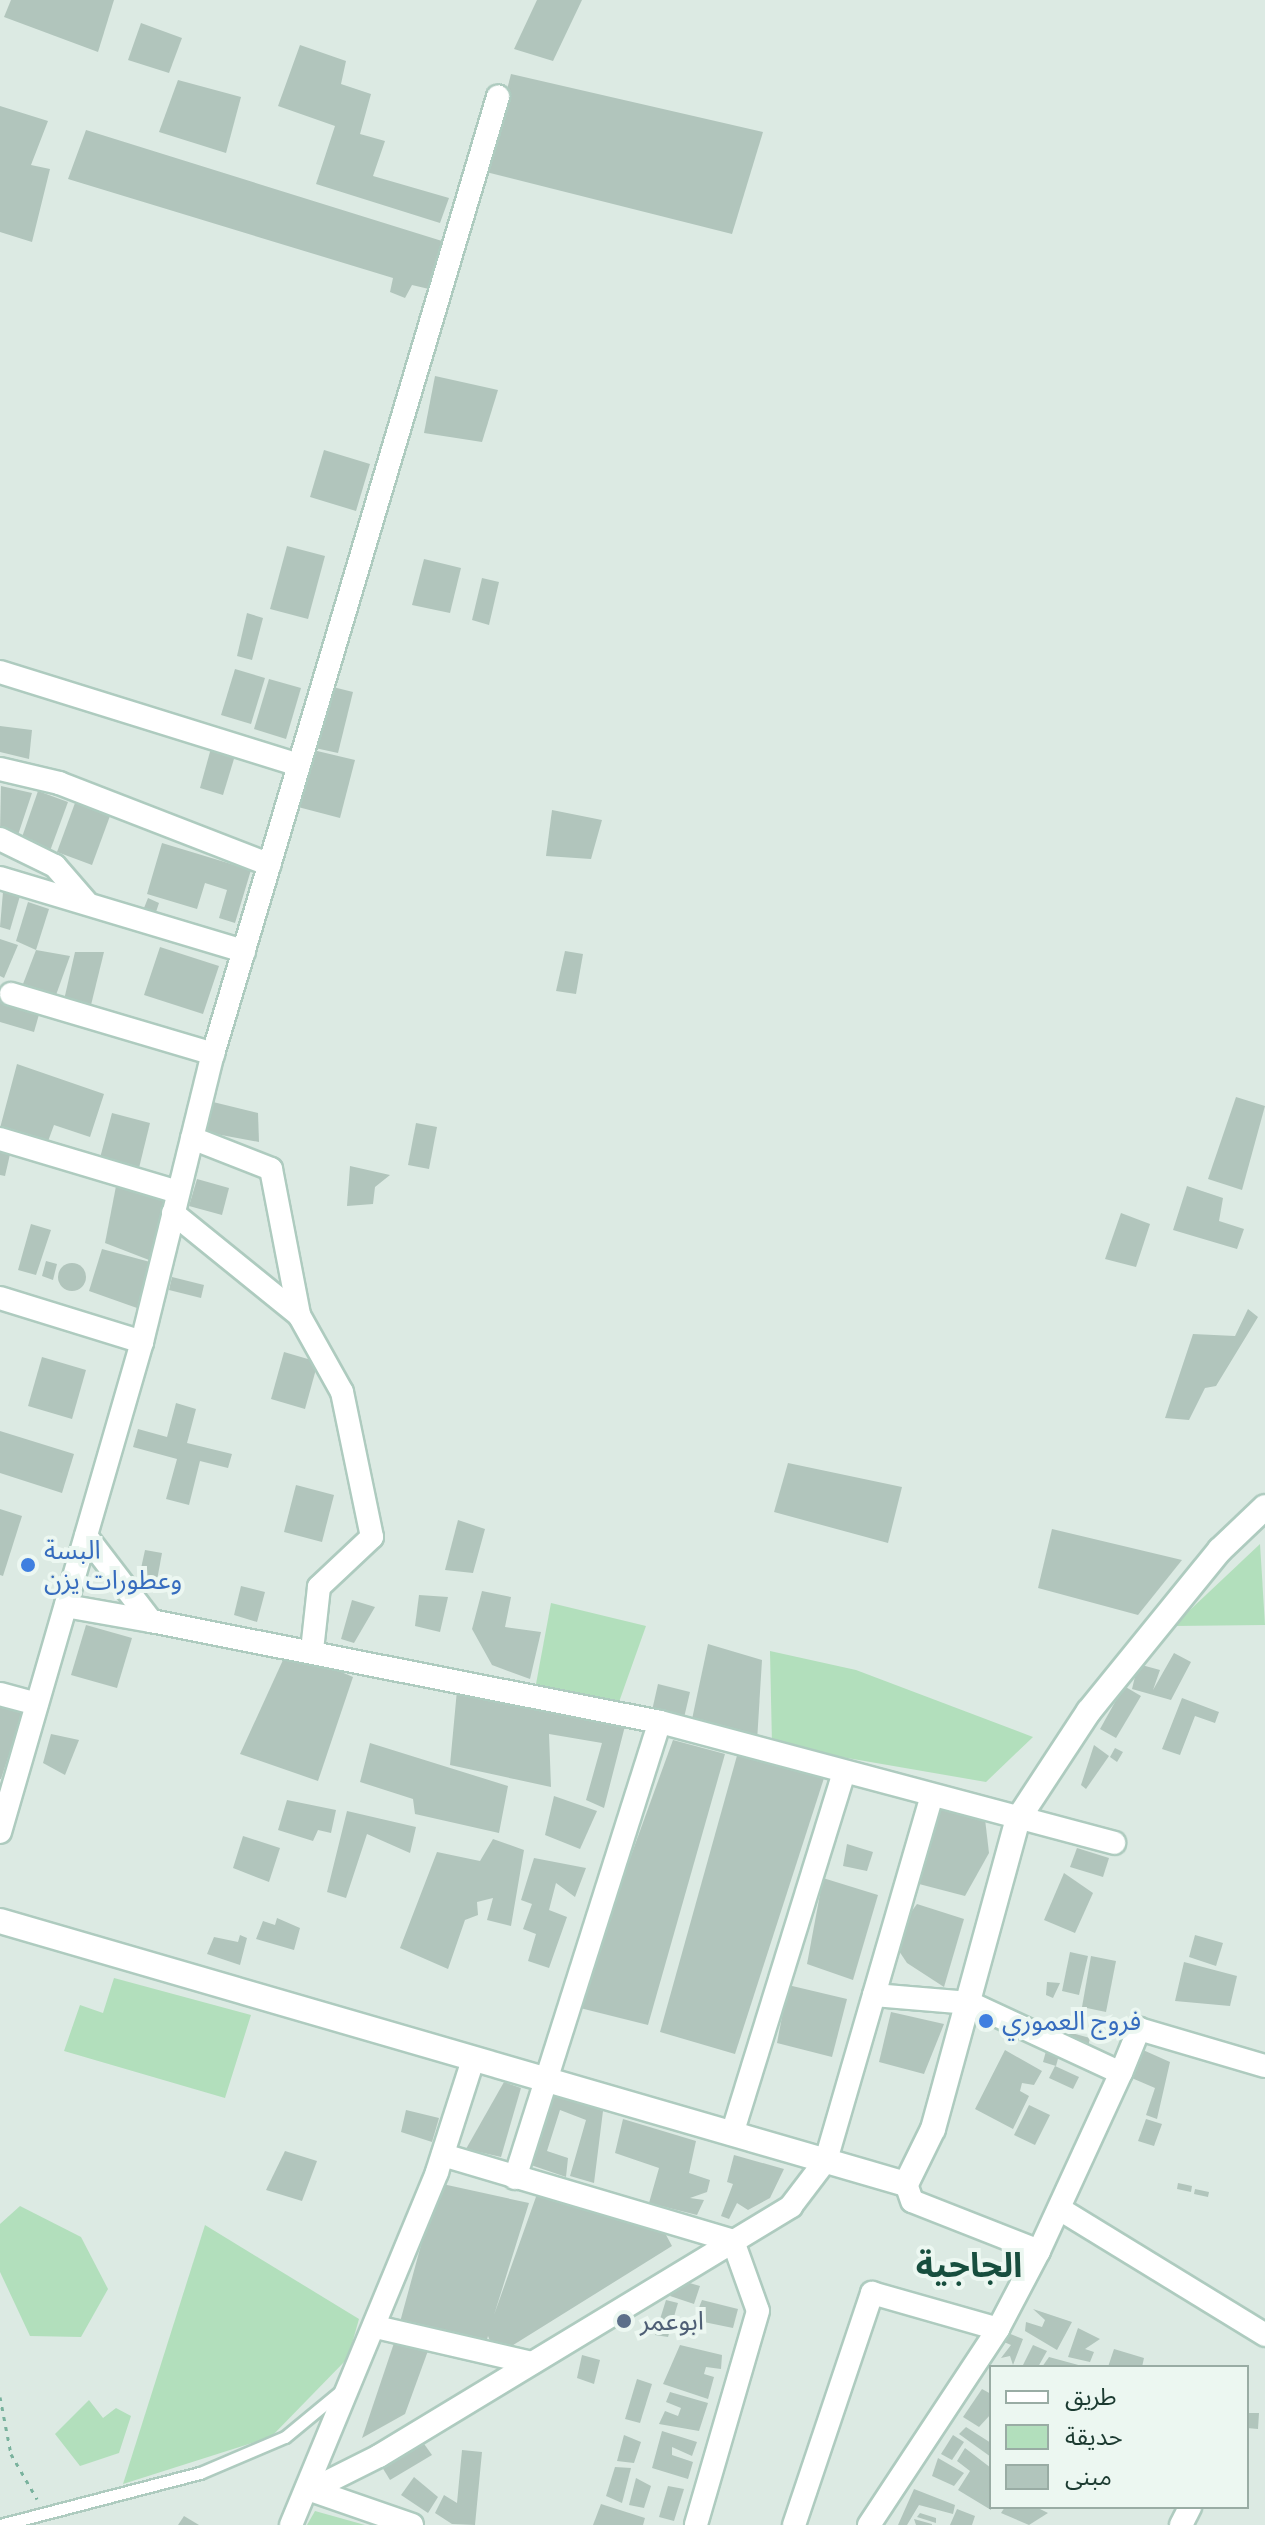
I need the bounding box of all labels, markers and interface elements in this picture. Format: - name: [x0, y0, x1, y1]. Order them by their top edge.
- place label: البسة وعطورات يزن: [44, 1534, 182, 1596]
- marker: البسة وعطورات يزن: [19, 1556, 37, 1574]
- place label: فروج العموري: [1002, 2005, 1141, 2037]
- marker: فروج العموري: [977, 2012, 995, 2030]
- district label: الجاجية: [916, 2245, 1022, 2285]
- place label: ابوعمر: [640, 2305, 704, 2337]
- marker: ابوعمر: [615, 2312, 633, 2330]
- legend: [989, 2365, 1249, 2509]
- text: طريق: [1065, 2383, 1117, 2410]
- text: حديقة: [1065, 2423, 1123, 2450]
- text: مبنى: [1065, 2463, 1112, 2490]

